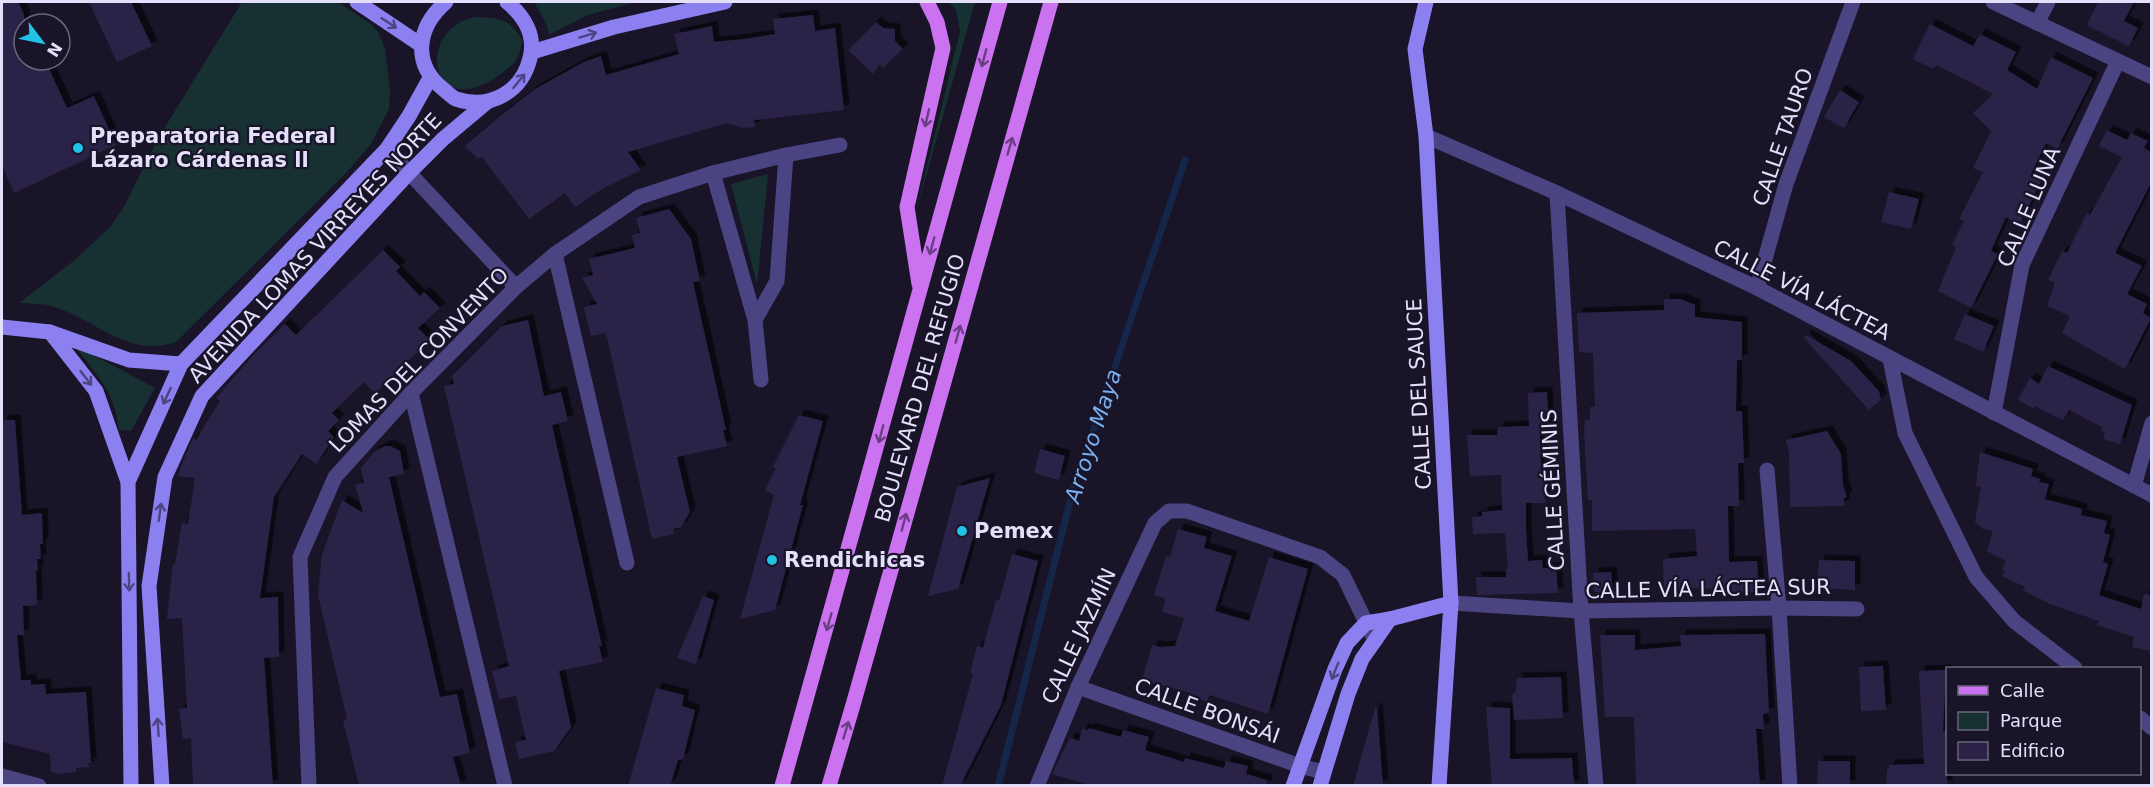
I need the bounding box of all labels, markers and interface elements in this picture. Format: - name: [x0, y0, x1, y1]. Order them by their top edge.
- north arrow: [12, 12, 72, 72]
- one-way arrow: [380, 17, 397, 29]
- one-way arrow: [578, 29, 597, 40]
- text: N: [43, 39, 66, 60]
- one-way arrow: [978, 48, 989, 67]
- street label: CALLE TAURO: [1748, 65, 1818, 209]
- one-way arrow: [512, 73, 525, 89]
- street label: AVENIDA LOMAS VIRREYES NORTE: [184, 108, 446, 388]
- one-way arrow: [921, 108, 932, 127]
- place label: Preparatoria Federal Lázaro Cárdenas ll: [90, 124, 336, 172]
- one-way arrow: [1005, 137, 1017, 156]
- marker: Preparatoria Federal Lázaro Cárdenas ll: [71, 141, 85, 155]
- street label: CALLE LUNA: [1993, 143, 2065, 271]
- street label: CALLE VÍA LÁCTEA: [1710, 234, 1895, 345]
- one-way arrow: [926, 236, 937, 255]
- street label: BOULEVARD DEL REFUGIO: [870, 251, 970, 525]
- street label: LOMAS DEL CONVENTO: [324, 263, 514, 457]
- street label: CALLE DEL SAUCE: [1402, 298, 1436, 490]
- one-way arrow: [953, 325, 964, 344]
- water label: Arroyo Maya: [1059, 366, 1126, 508]
- one-way arrow: [80, 370, 93, 386]
- one-way arrow: [160, 386, 172, 404]
- street label: CALLE GÉMINIS: [1536, 409, 1569, 571]
- one-way arrow: [875, 424, 886, 443]
- one-way arrow: [154, 503, 165, 523]
- one-way arrow: [899, 512, 910, 531]
- place label: Pemex: [974, 519, 1054, 543]
- marker: Pemex: [955, 524, 969, 538]
- place label: Rendichicas: [784, 548, 925, 572]
- marker: Rendichicas: [765, 553, 779, 567]
- street label: CALLE JAZMÍN: [1036, 564, 1121, 708]
- one-way arrow: [123, 572, 135, 592]
- street label: CALLE VÍA LÁCTEA SUR: [1585, 574, 1831, 603]
- one-way arrow: [822, 612, 834, 631]
- one-way arrow: [1329, 662, 1340, 680]
- legend: [1946, 667, 2141, 775]
- street label: CALLE BONSÁI: [1131, 673, 1283, 748]
- text: Calle: [2000, 680, 2045, 701]
- text: Parque: [2000, 710, 2062, 731]
- one-way arrow: [153, 718, 164, 738]
- one-way arrow: [841, 721, 852, 740]
- text: Edificio: [2000, 740, 2065, 761]

